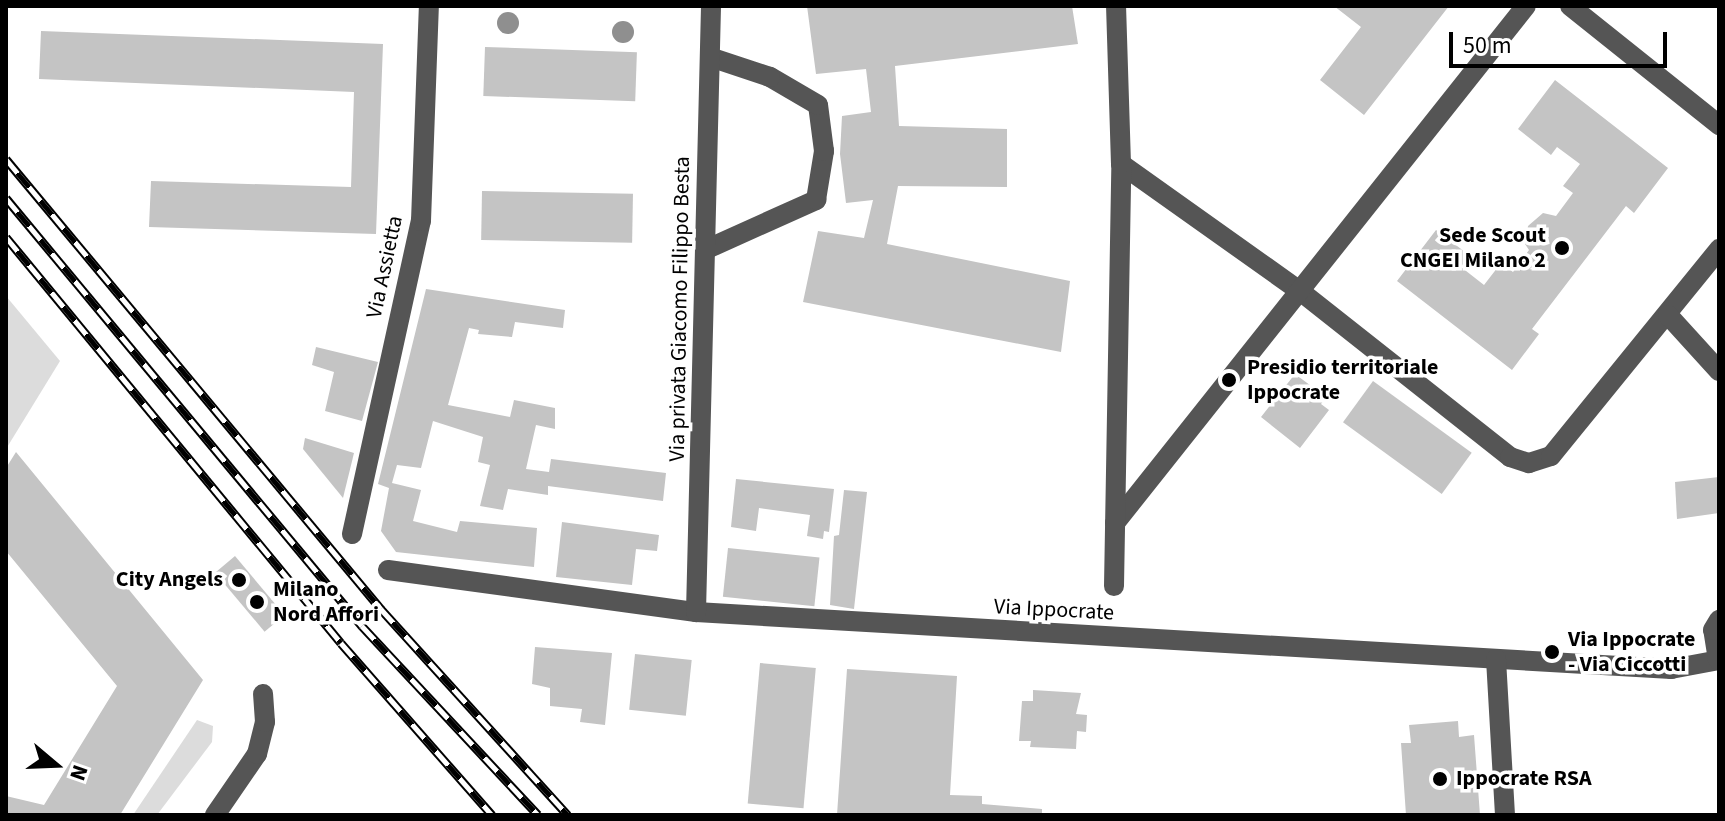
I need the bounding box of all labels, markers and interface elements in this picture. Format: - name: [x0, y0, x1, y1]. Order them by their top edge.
- scale bar: [1453, 16, 1671, 66]
- text: 50 m: [1463, 28, 1512, 63]
- street label: Via privata Giacomo Filippo Besta: [664, 156, 696, 462]
- street label: Via Assietta: [361, 213, 409, 321]
- place label: Sede Scout CNGEI Milano 2: [1400, 222, 1546, 274]
- marker: Sede Scout CNGEI Milano 2: [1553, 239, 1571, 257]
- place label: Presidio territoriale Ippocrate: [1247, 354, 1438, 406]
- marker: Presidio territoriale Ippocrate: [1218, 369, 1240, 391]
- place label: City Angels: [116, 567, 223, 593]
- marker: City Angels: [230, 571, 248, 589]
- place label: Milano Nord Affori: [273, 576, 379, 628]
- marker: Milano Nord Affori: [248, 593, 266, 611]
- street label: Via Ippocrate: [993, 594, 1115, 626]
- place label: Via Ippocrate - Via Ciccotti: [1568, 626, 1695, 678]
- marker: Via Ippocrate - Via Ciccotti: [1543, 643, 1561, 661]
- north arrow: [16, 725, 96, 805]
- text: N: [61, 761, 96, 785]
- place label: Ippocrate RSA: [1456, 766, 1592, 792]
- marker: Ippocrate RSA: [1431, 770, 1449, 788]

